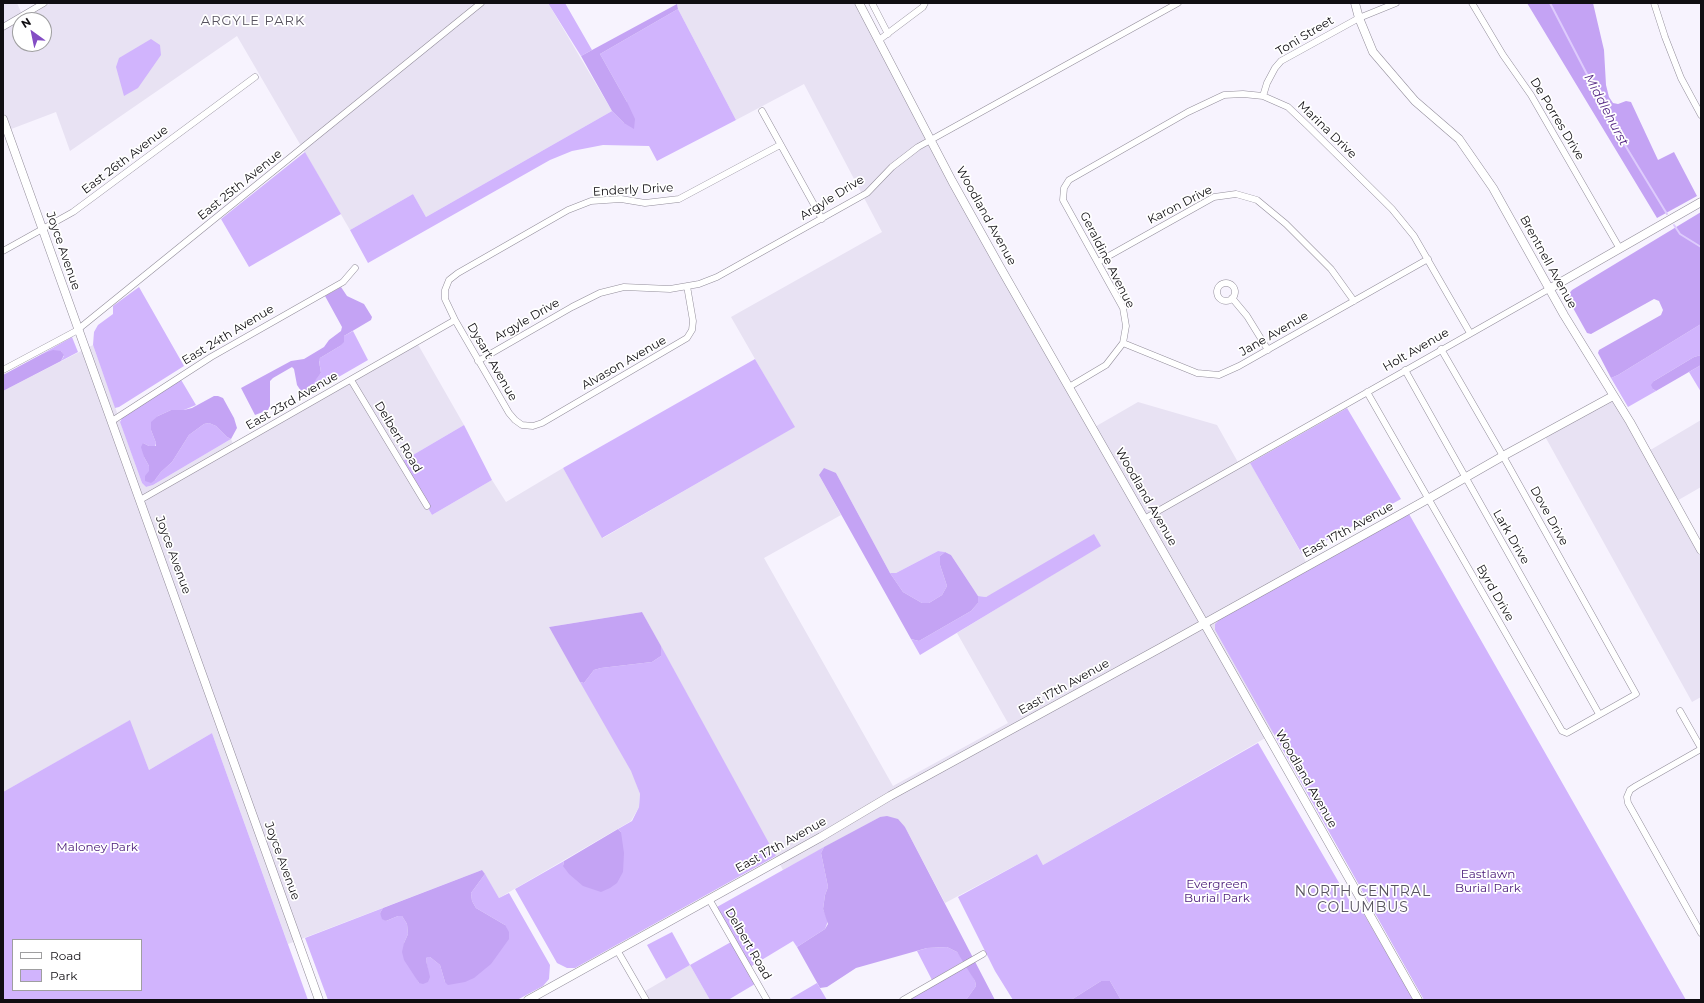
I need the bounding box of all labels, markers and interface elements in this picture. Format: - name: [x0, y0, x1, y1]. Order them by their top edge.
- north arrow: [12, 12, 52, 52]
- district label: ARGYLE PARK: [201, 13, 305, 29]
- street label: Toni Street: [1274, 13, 1336, 59]
- text: N: [18, 14, 34, 31]
- water label: Middlehurst: [1581, 71, 1631, 149]
- street label: De Porres Drive: [1527, 75, 1587, 163]
- street label: Marina Drive: [1295, 98, 1359, 162]
- street label: East 26th Avenue: [79, 123, 171, 197]
- street label: East 25th Avenue: [195, 147, 285, 223]
- street label: Woodland Avenue: [953, 164, 1019, 268]
- street label: Argyle Drive: [797, 173, 867, 223]
- street label: Enderly Drive: [592, 181, 674, 199]
- street label: Karon Drive: [1145, 183, 1215, 227]
- street label: Geraldine Avenue: [1076, 209, 1138, 311]
- street label: Joyce Avenue: [43, 210, 83, 292]
- street label: Brentnell Avenue: [1516, 213, 1580, 311]
- street label: Argyle Drive: [492, 296, 562, 344]
- street label: East 24th Avenue: [179, 302, 277, 368]
- street label: Jane Avenue: [1237, 309, 1311, 359]
- street label: Dysart Avenue: [464, 320, 520, 404]
- street label: Holt Avenue: [1380, 325, 1452, 375]
- street label: Alvason Avenue: [579, 333, 669, 393]
- street label: East 23rd Avenue: [243, 369, 341, 433]
- street label: Delbert Road: [371, 399, 425, 475]
- street label: Woodland Avenue: [1112, 445, 1180, 549]
- street label: Dove Drive: [1527, 484, 1571, 548]
- street label: East 17th Avenue: [1300, 499, 1396, 561]
- street label: Lark Drive: [1490, 507, 1532, 567]
- street label: Joyce Avenue: [152, 514, 194, 596]
- street label: Byrd Drive: [1473, 562, 1517, 624]
- street label: East 17th Avenue: [1016, 656, 1112, 718]
- street label: Woodland Avenue: [1272, 727, 1340, 831]
- street label: East 17th Avenue: [733, 814, 829, 876]
- street label: Joyce Avenue: [261, 820, 303, 902]
- park label: Maloney Park: [56, 840, 138, 854]
- park label: Eastlawn Burial Park: [1455, 867, 1521, 895]
- park label: Evergreen Burial Park: [1184, 877, 1250, 905]
- district label: NORTH CENTRAL COLUMBUS: [1295, 884, 1431, 916]
- street label: Delbert Road: [722, 906, 774, 982]
- legend: [12, 939, 142, 991]
- text: Road: [50, 948, 81, 963]
- text: Park: [50, 968, 77, 983]

